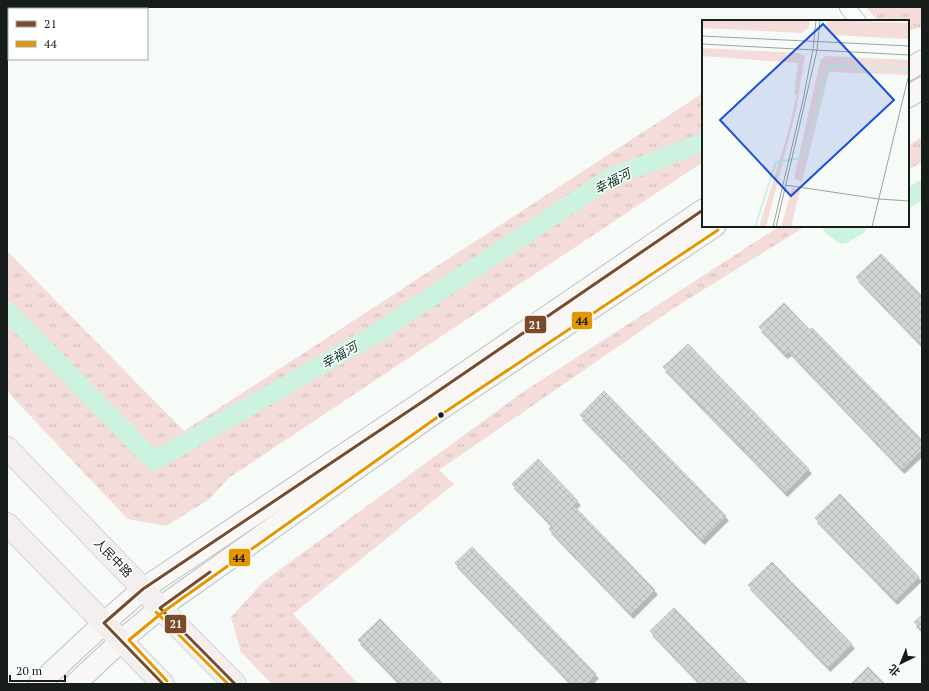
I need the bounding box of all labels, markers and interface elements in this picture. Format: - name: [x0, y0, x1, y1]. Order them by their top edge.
- legend: [8, 8, 148, 60]
- text: 21: [44, 16, 57, 31]
- inset map: [702, 20, 909, 227]
- text: 44: [44, 36, 57, 51]
- water label: 幸福河: [591, 163, 636, 198]
- line badge: 44: [571, 311, 593, 330]
- text: 44: [576, 314, 589, 328]
- line badge: 21: [524, 315, 547, 334]
- text: 21: [529, 318, 541, 332]
- water label: 幸福河: [318, 336, 363, 373]
- unlabelled marker: [436, 410, 446, 420]
- street label: 人民中路: [91, 535, 135, 580]
- line badge: 44: [228, 548, 251, 567]
- text: 44: [233, 551, 246, 565]
- line badge: 21: [164, 614, 187, 634]
- text: 21: [170, 617, 182, 631]
- north arrow: [881, 643, 921, 683]
- scale bar: [10, 657, 65, 683]
- text: 北: [885, 661, 903, 679]
- text: 20 m: [16, 663, 43, 678]

